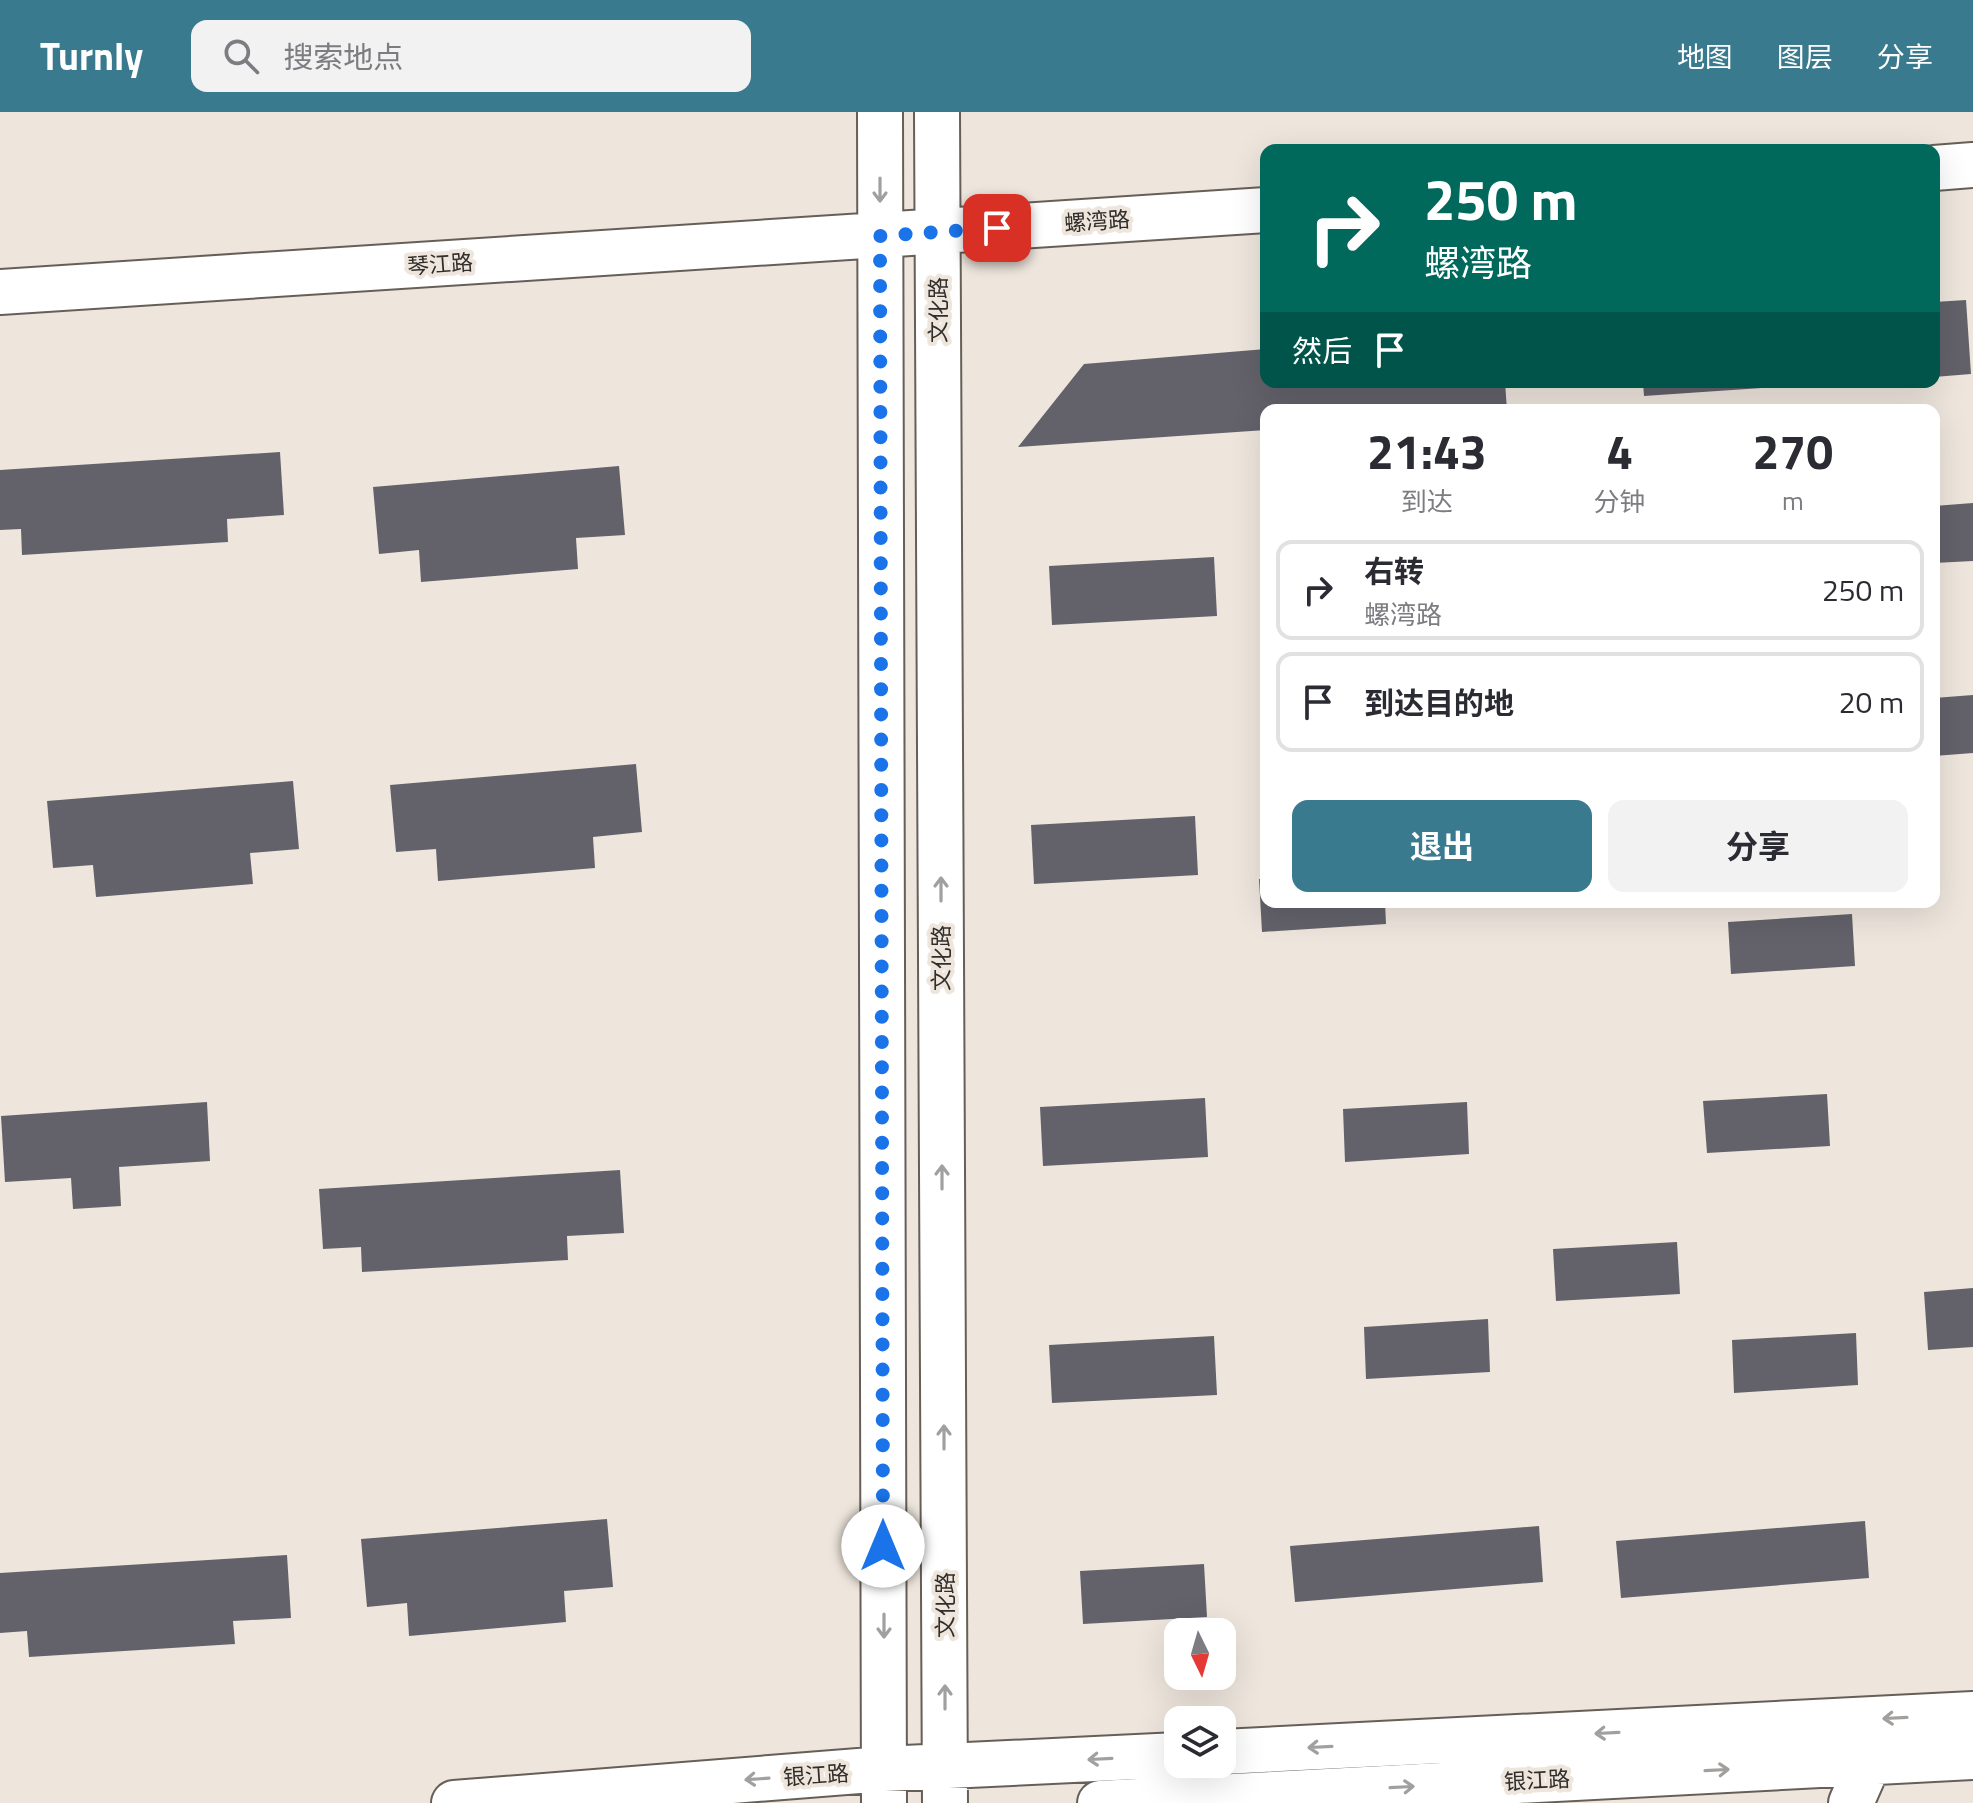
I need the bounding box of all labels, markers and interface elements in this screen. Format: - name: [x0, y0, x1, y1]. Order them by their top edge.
- search box: [191, 20, 751, 92]
- text: Turnly: [40, 27, 143, 85]
- icon: search: [219, 34, 263, 78]
- text: 搜索地点: [283, 34, 403, 80]
- text: 地图: [1677, 35, 1733, 78]
- text: 图层: [1777, 35, 1833, 78]
- text: 分享: [1877, 35, 1933, 78]
- text: 250 m: [1424, 157, 1577, 242]
- one-way arrow: [872, 176, 888, 203]
- icon: right: [1292, 176, 1396, 280]
- pin: [963, 194, 1031, 262]
- street label: 螺湾路: [1063, 202, 1131, 240]
- icon: arrive: [975, 206, 1019, 250]
- text: 螺湾路: [1424, 235, 1532, 290]
- street label: 琴江路: [406, 245, 474, 283]
- street label: 文化路: [921, 277, 955, 343]
- text: 然后: [1292, 328, 1352, 374]
- icon: arrive: [1368, 328, 1412, 372]
- text: 21:43: [1367, 415, 1487, 488]
- text: 4: [1606, 415, 1633, 488]
- text: 270: [1752, 415, 1833, 488]
- text: m: [1782, 481, 1804, 520]
- text: 到达: [1401, 482, 1453, 521]
- text: 分钟: [1594, 482, 1646, 521]
- text: 右转: [1364, 548, 1424, 594]
- text: 250 m: [1822, 567, 1904, 613]
- icon: right: [1296, 568, 1340, 612]
- text: 螺湾路: [1364, 595, 1442, 634]
- text: 20 m: [1839, 679, 1904, 725]
- icon: arrive: [1296, 680, 1340, 724]
- text: 到达目的地: [1364, 680, 1514, 726]
- button: 退出: [1292, 800, 1592, 892]
- button: 分享: [1608, 800, 1908, 892]
- one-way arrow: [933, 876, 949, 903]
- street label: 文化路: [924, 925, 958, 991]
- one-way arrow: [934, 1164, 950, 1191]
- one-way arrow: [936, 1424, 952, 1451]
- position arrow: [841, 1504, 925, 1588]
- street label: 文化路: [928, 1572, 962, 1638]
- one-way arrow: [876, 1612, 892, 1639]
- north arrow: [1164, 1618, 1236, 1690]
- map controls: [1164, 1618, 1236, 1778]
- one-way arrow: [937, 1684, 953, 1711]
- button: layers: [1164, 1706, 1236, 1778]
- one-way arrow: [1882, 1711, 1909, 1726]
- one-way arrow: [1594, 1725, 1621, 1740]
- one-way arrow: [1307, 1740, 1334, 1755]
- one-way arrow: [1087, 1751, 1114, 1766]
- street label: 银江路: [782, 1756, 850, 1794]
- street label: 银江路: [1503, 1761, 1571, 1799]
- one-way arrow: [1703, 1762, 1730, 1777]
- one-way arrow: [744, 1772, 771, 1787]
- one-way arrow: [1388, 1779, 1415, 1794]

